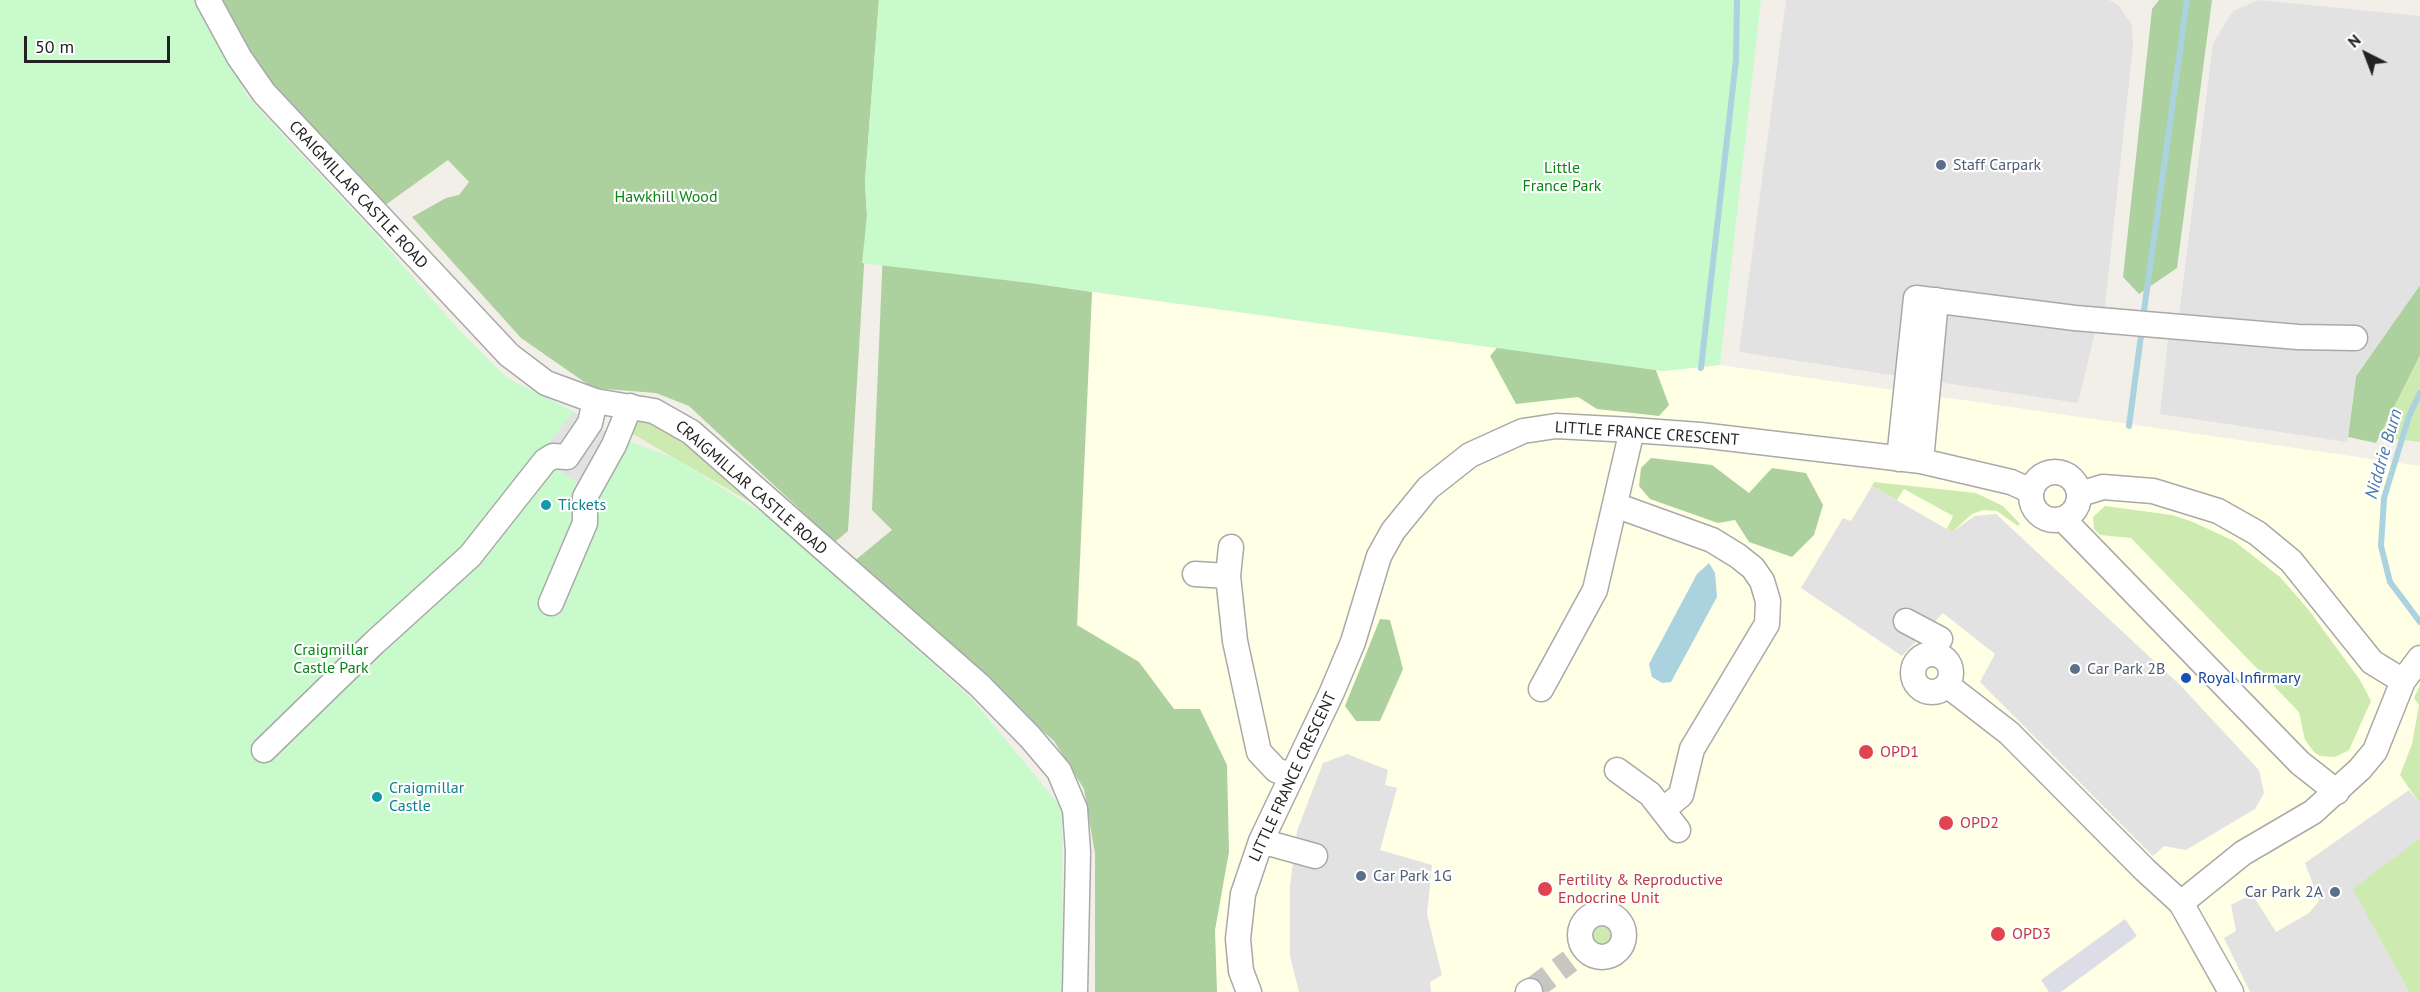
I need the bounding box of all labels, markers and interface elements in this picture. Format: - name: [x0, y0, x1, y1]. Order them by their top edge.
- scale bar: [27, 24, 172, 62]
- north arrow: [2336, 24, 2396, 84]
- text: N: [2343, 30, 2365, 52]
- text: 50 m: [35, 35, 74, 58]
- street label: CRAIGMILLAR CASTLE ROAD: [285, 117, 431, 273]
- place label: Staff Carpark: [1953, 155, 2041, 175]
- park label: Little France Park: [1522, 158, 1602, 196]
- marker: Staff Carpark: [1934, 158, 1948, 172]
- park label: Hawkhill Wood: [614, 187, 718, 207]
- water label: Niddrie Burn: [2361, 406, 2407, 502]
- street label: CRAIGMILLAR CASTLE ROAD: [671, 417, 831, 559]
- street label: LITTLE FRANCE CRESCENT: [1554, 418, 1740, 450]
- place label: Tickets: [558, 495, 606, 515]
- marker: Tickets: [539, 498, 553, 512]
- park label: Craigmillar Castle Park: [293, 640, 369, 678]
- place label: Car Park 2B: [2087, 659, 2165, 679]
- marker: Car Park 2B: [2068, 662, 2082, 676]
- place label: Royal Infirmary: [2198, 668, 2301, 688]
- marker: Royal Infirmary: [2179, 671, 2193, 685]
- street label: LITTLE FRANCE CRESCENT: [1245, 689, 1341, 865]
- place label: OPD1: [1880, 742, 1919, 762]
- marker: OPD1: [1857, 743, 1875, 761]
- place label: Craigmillar Castle: [389, 778, 464, 816]
- marker: Craigmillar Castle: [370, 790, 384, 804]
- place label: OPD2: [1960, 813, 1999, 833]
- marker: OPD2: [1937, 814, 1955, 832]
- place label: Car Park 1G: [1373, 866, 1452, 886]
- marker: Car Park 1G: [1354, 869, 1368, 883]
- place label: Fertility & Reproductive Endocrine Unit: [1558, 870, 1723, 908]
- marker: Fertility & Reproductive Endocrine Unit: [1536, 880, 1554, 898]
- place label: Car Park 2A: [2245, 882, 2323, 902]
- marker: Car Park 2A: [2328, 885, 2342, 899]
- place label: OPD3: [2012, 924, 2051, 944]
- marker: OPD3: [1989, 925, 2007, 943]

